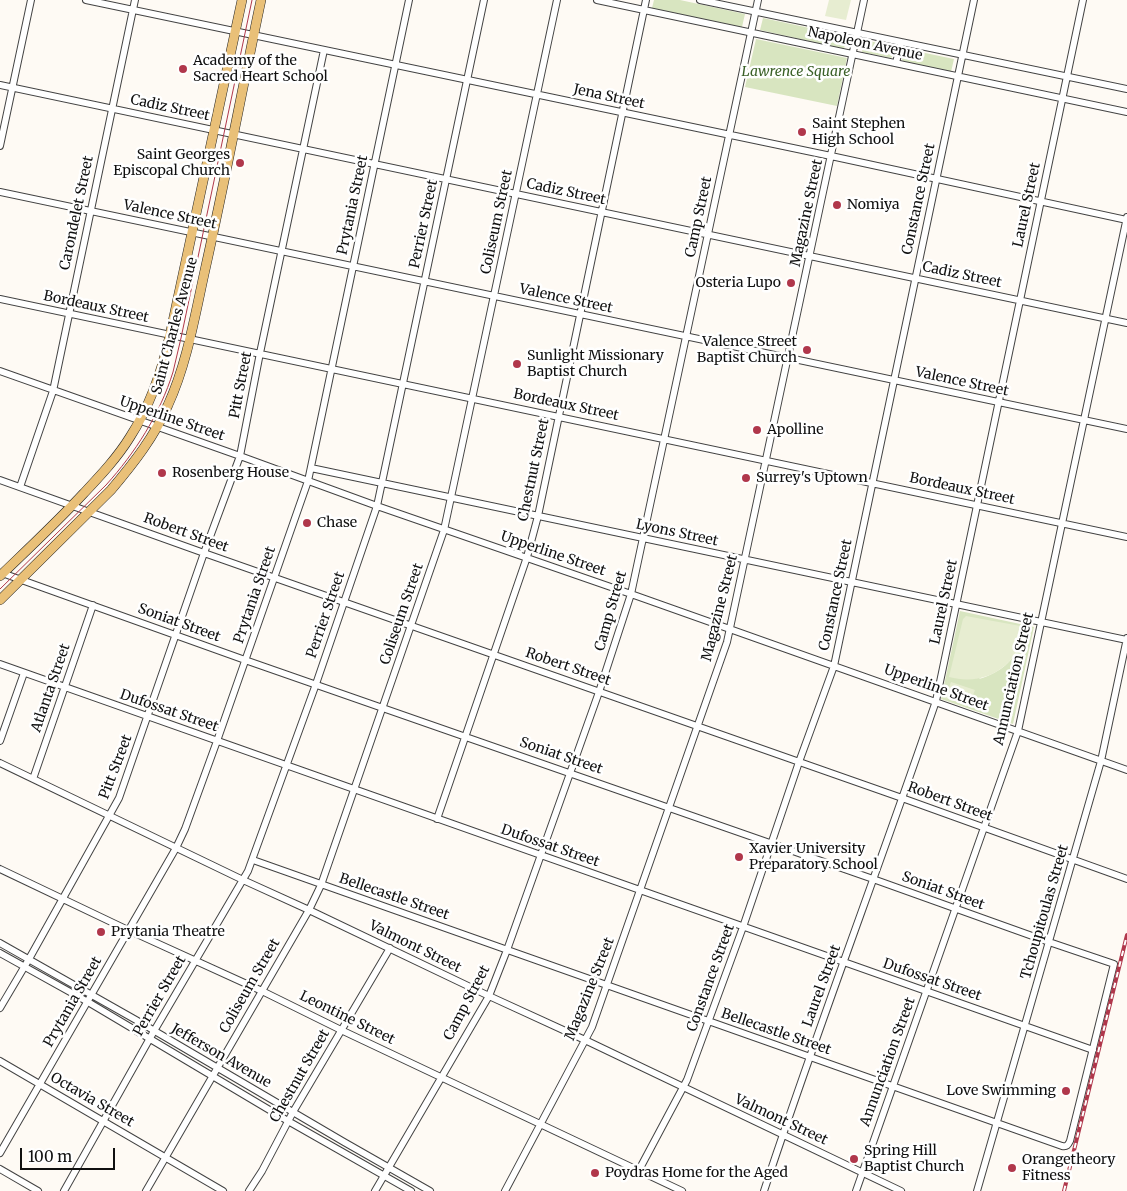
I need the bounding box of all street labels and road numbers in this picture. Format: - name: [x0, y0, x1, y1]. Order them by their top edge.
- street label: Napoleon Avenue: [806, 24, 924, 64]
- street label: Jena Street: [572, 81, 646, 113]
- street label: Cadiz Street: [129, 91, 211, 125]
- street label: Constance Street: [899, 142, 939, 256]
- street label: Carondelet Street: [57, 154, 97, 272]
- street label: Prytania Street: [334, 154, 372, 256]
- street label: Magazine Street: [787, 158, 827, 268]
- street label: Laurel Street: [1010, 161, 1044, 249]
- street label: Coliseum Street: [478, 168, 516, 276]
- street label: Cadiz Street: [525, 175, 607, 209]
- street label: Camp Street: [682, 175, 716, 259]
- street label: Perrier Street: [406, 178, 442, 270]
- street label: Valence Street: [122, 197, 218, 233]
- street label: Saint Charles Avenue: [149, 256, 201, 396]
- street label: Cadiz Street: [921, 258, 1003, 292]
- street label: Valence Street: [518, 281, 614, 317]
- street label: Bordeaux Street: [42, 288, 150, 326]
- street label: Pitt Street: [226, 350, 256, 420]
- street label: Valence Street: [914, 364, 1010, 400]
- street label: Bordeaux Street: [512, 386, 620, 424]
- street label: Upperline Street: [117, 393, 227, 445]
- street label: Chestnut Street: [515, 417, 553, 523]
- street label: Bordeaux Street: [908, 470, 1016, 508]
- street label: Robert Street: [141, 510, 231, 556]
- street label: Lyons Street: [634, 516, 720, 550]
- street label: Upperline Street: [498, 528, 608, 580]
- street label: Constance Street: [816, 538, 856, 652]
- street label: Prytania Street: [231, 544, 279, 646]
- street label: Magazine Street: [699, 553, 741, 663]
- street label: Laurel Street: [927, 558, 961, 646]
- street label: Coliseum Street: [377, 561, 427, 667]
- street label: Camp Street: [592, 569, 630, 653]
- street label: Perrier Street: [303, 570, 349, 660]
- street label: Soniat Street: [135, 600, 223, 646]
- street label: Annunciation Street: [991, 611, 1037, 747]
- street label: Atlanta Street: [28, 642, 74, 734]
- street label: Robert Street: [523, 645, 613, 689]
- street label: Upperline Street: [882, 661, 990, 715]
- street label: Dufossat Street: [118, 686, 220, 736]
- street label: Pitt Street: [96, 732, 136, 802]
- street label: Soniat Street: [517, 734, 605, 778]
- street label: Robert Street: [905, 779, 995, 825]
- street label: Dufossat Street: [499, 821, 601, 871]
- street label: Tchoupitoulas Street: [1018, 843, 1072, 981]
- street label: Soniat Street: [899, 868, 987, 914]
- street label: Bellecastle Street: [337, 870, 451, 924]
- street label: Valmont Street: [366, 917, 464, 977]
- street label: Constance Street: [684, 922, 738, 1034]
- street label: Magazine Street: [562, 935, 618, 1043]
- street label: Coliseum Street: [216, 936, 284, 1036]
- street label: Laurel Street: [799, 943, 845, 1029]
- street label: Perrier Street: [130, 953, 190, 1039]
- street label: Prytania Street: [40, 954, 106, 1050]
- street label: Dufossat Street: [881, 955, 983, 1005]
- street label: Camp Street: [440, 963, 494, 1043]
- street label: Leontine Street: [297, 988, 397, 1048]
- street label: Annunciation Street: [857, 995, 919, 1129]
- street label: Bellecastle Street: [719, 1005, 833, 1059]
- street label: Jefferson Avenue: [168, 1020, 274, 1092]
- street label: Chestnut Street: [267, 1026, 333, 1126]
- street label: Octavia Street: [47, 1069, 137, 1131]
- street label: Valmont Street: [732, 1091, 830, 1149]

